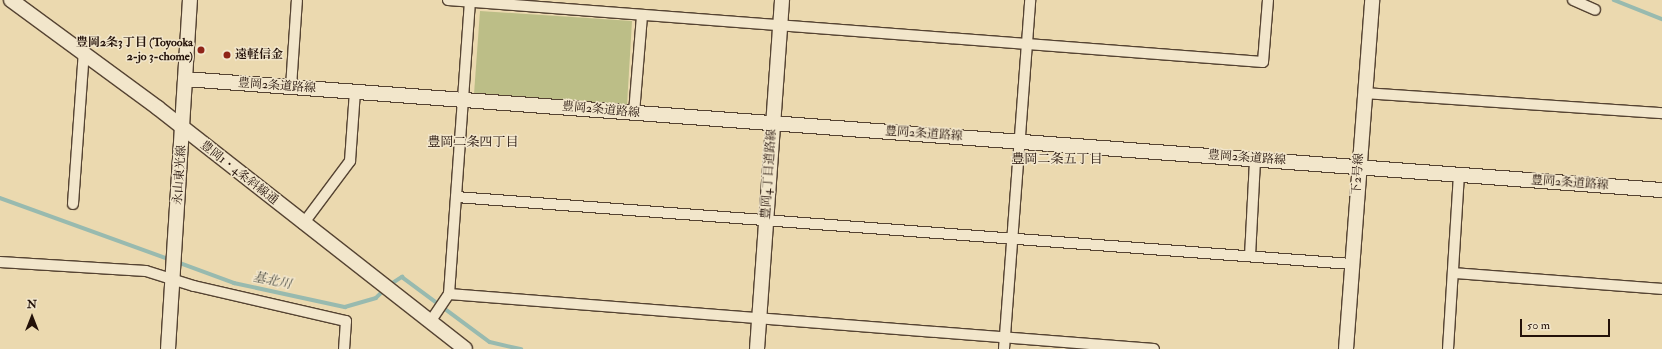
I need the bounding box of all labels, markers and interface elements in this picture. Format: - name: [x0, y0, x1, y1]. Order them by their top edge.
- place label: 豊岡2条3丁目 (Toyooka 2-jo 3-chome): [76, 36, 193, 64]
- marker: 豊岡2条3丁目 (Toyooka 2-jo 3-chome): [196, 45, 206, 55]
- place label: 遠軽信金: [235, 48, 283, 62]
- marker: 遠軽信金: [222, 50, 232, 60]
- street label: 豊岡2条道路線: [238, 76, 316, 96]
- street label: 豊岡2条道路線: [561, 99, 641, 121]
- street label: 豊岡2条道路線: [885, 124, 963, 144]
- street label: 豊岡4丁目道路線: [759, 128, 779, 220]
- district label: 豊岡二条四丁目: [428, 134, 518, 150]
- street label: 豊岡1・4条斜線通: [197, 138, 281, 208]
- street label: 永山東光線: [171, 145, 189, 205]
- street label: 豊岡2条道路線: [1208, 148, 1286, 168]
- district label: 豊岡二条五丁目: [1012, 151, 1102, 167]
- street label: 下2号線: [1349, 153, 1367, 195]
- street label: 豊岡2条道路線: [1531, 173, 1609, 193]
- water label: 基北川: [251, 269, 293, 293]
- north arrow: [12, 297, 52, 337]
- text: N: [27, 298, 37, 311]
- scale bar: [1522, 311, 1612, 337]
- text: 50 m: [1527, 318, 1550, 333]

